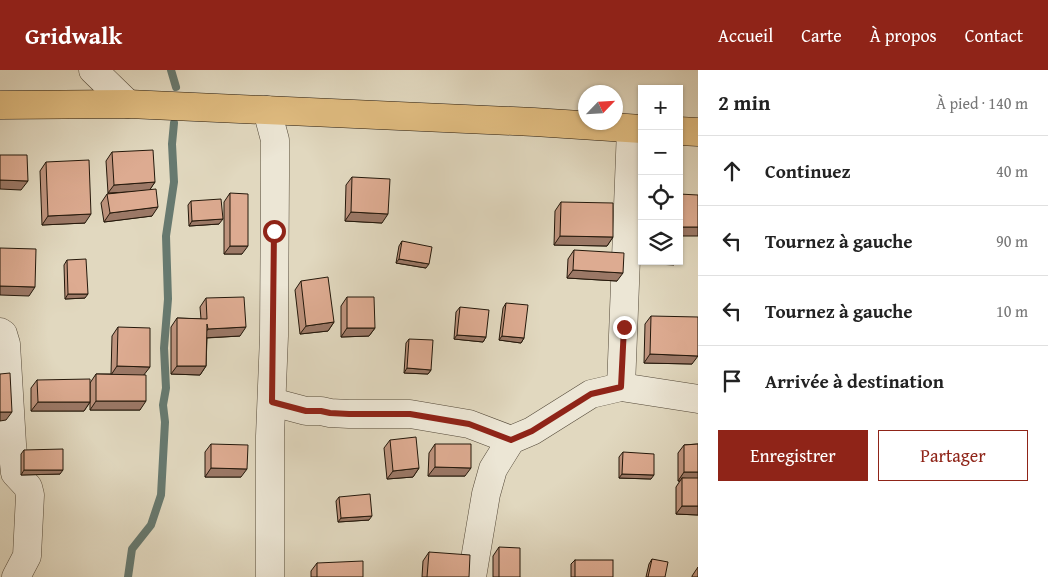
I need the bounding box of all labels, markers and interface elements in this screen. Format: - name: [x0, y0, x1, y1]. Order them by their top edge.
- text: Gridwalk: [25, 18, 122, 53]
- text: Accueil: [718, 22, 773, 49]
- text: Carte: [801, 22, 842, 49]
- text: À propos: [870, 22, 937, 49]
- text: Contact: [965, 22, 1023, 49]
- north arrow: [578, 85, 623, 130]
- map controls: [638, 85, 683, 265]
- button: +: [638, 85, 683, 130]
- text: 2 min: [718, 87, 770, 118]
- text: À pied · 140 m: [936, 91, 1028, 115]
- button: −: [638, 130, 683, 175]
- icon: ahead: [718, 157, 746, 185]
- text: Continuez: [765, 157, 851, 185]
- text: 40 m: [996, 159, 1028, 183]
- button: locate: [638, 175, 683, 220]
- route start: [263, 220, 286, 243]
- button: layers: [638, 220, 683, 265]
- icon: left: [718, 227, 746, 255]
- text: Tournez à gauche: [765, 227, 913, 255]
- text: 90 m: [996, 229, 1028, 253]
- icon: left: [718, 297, 746, 325]
- text: Tournez à gauche: [765, 297, 913, 325]
- text: 10 m: [996, 299, 1028, 323]
- route end: [613, 316, 636, 339]
- icon: arrive: [718, 367, 746, 395]
- text: Arrivée à destination: [765, 367, 944, 395]
- button: Enregistrer: [718, 430, 868, 481]
- button: Partager: [878, 430, 1028, 481]

